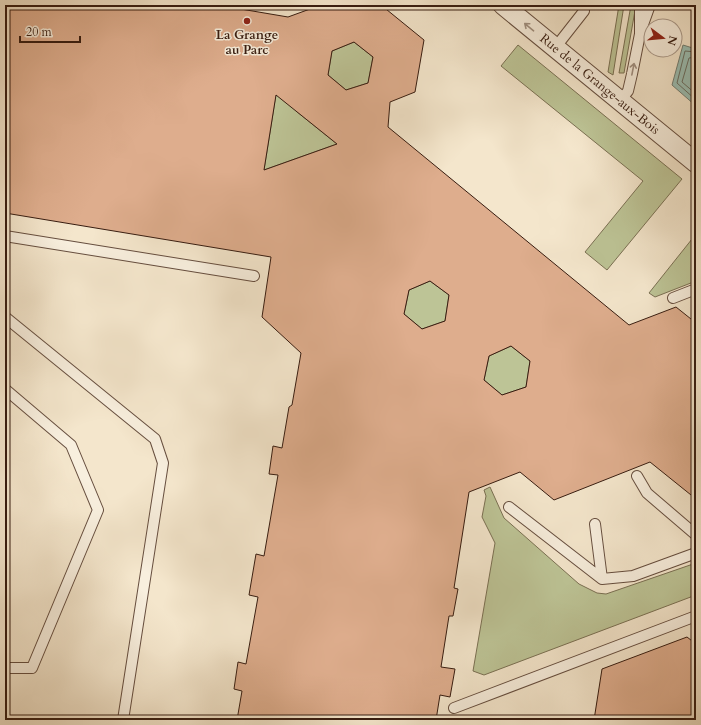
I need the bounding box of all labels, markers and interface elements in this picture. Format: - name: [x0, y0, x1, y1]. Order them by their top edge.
- marker: La Grange au Parc: [242, 16, 252, 26]
- scale bar: [20, 18, 80, 44]
- north arrow: [643, 18, 683, 58]
- one-way arrow: [524, 22, 534, 31]
- text: 20 m: [26, 24, 53, 40]
- place label: La Grange au Parc: [216, 26, 278, 59]
- street label: Rue de la Grange-aux-Bois: [536, 30, 664, 139]
- text: N: [663, 34, 681, 48]
- one-way arrow: [630, 63, 638, 76]

